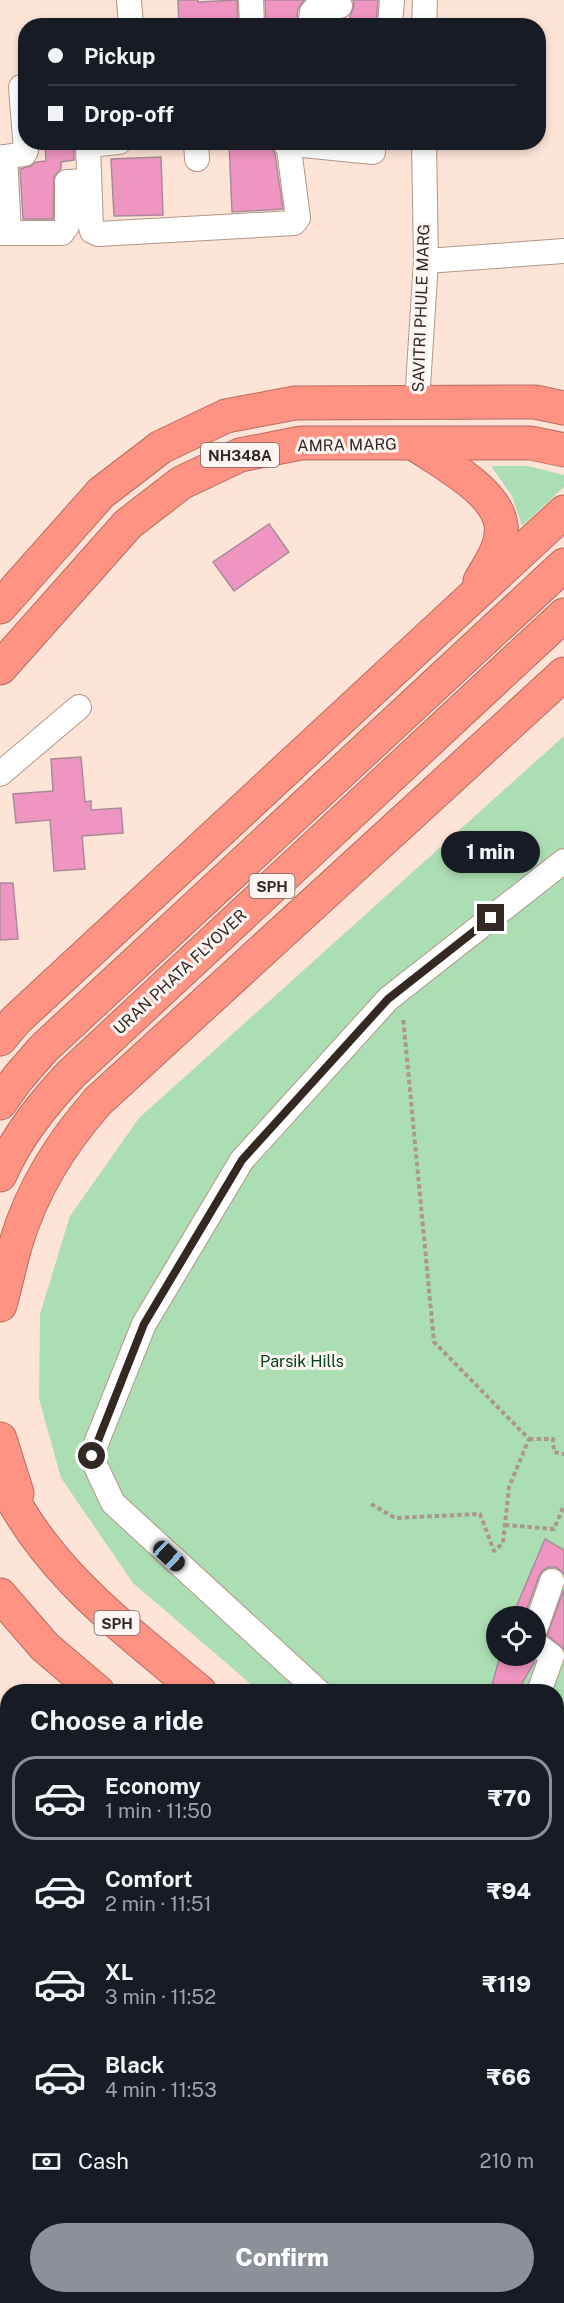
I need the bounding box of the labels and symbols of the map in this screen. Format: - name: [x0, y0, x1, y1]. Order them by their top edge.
- street label: SAVITRI PHULE MARG: [409, 223, 433, 393]
- street label: AMRA MARG: [297, 435, 397, 455]
- road number: NH348A: [201, 443, 279, 467]
- callout: 1 min: [442, 831, 540, 873]
- road number: SPH: [250, 874, 294, 898]
- route end: [477, 904, 504, 931]
- street label: URAN PHATA FLYOVER: [110, 905, 250, 1039]
- park label: Parsik Hills: [260, 1352, 344, 1371]
- route start: [78, 1442, 105, 1469]
- car: [150, 1537, 188, 1575]
- road number: SPH: [94, 1611, 140, 1635]

